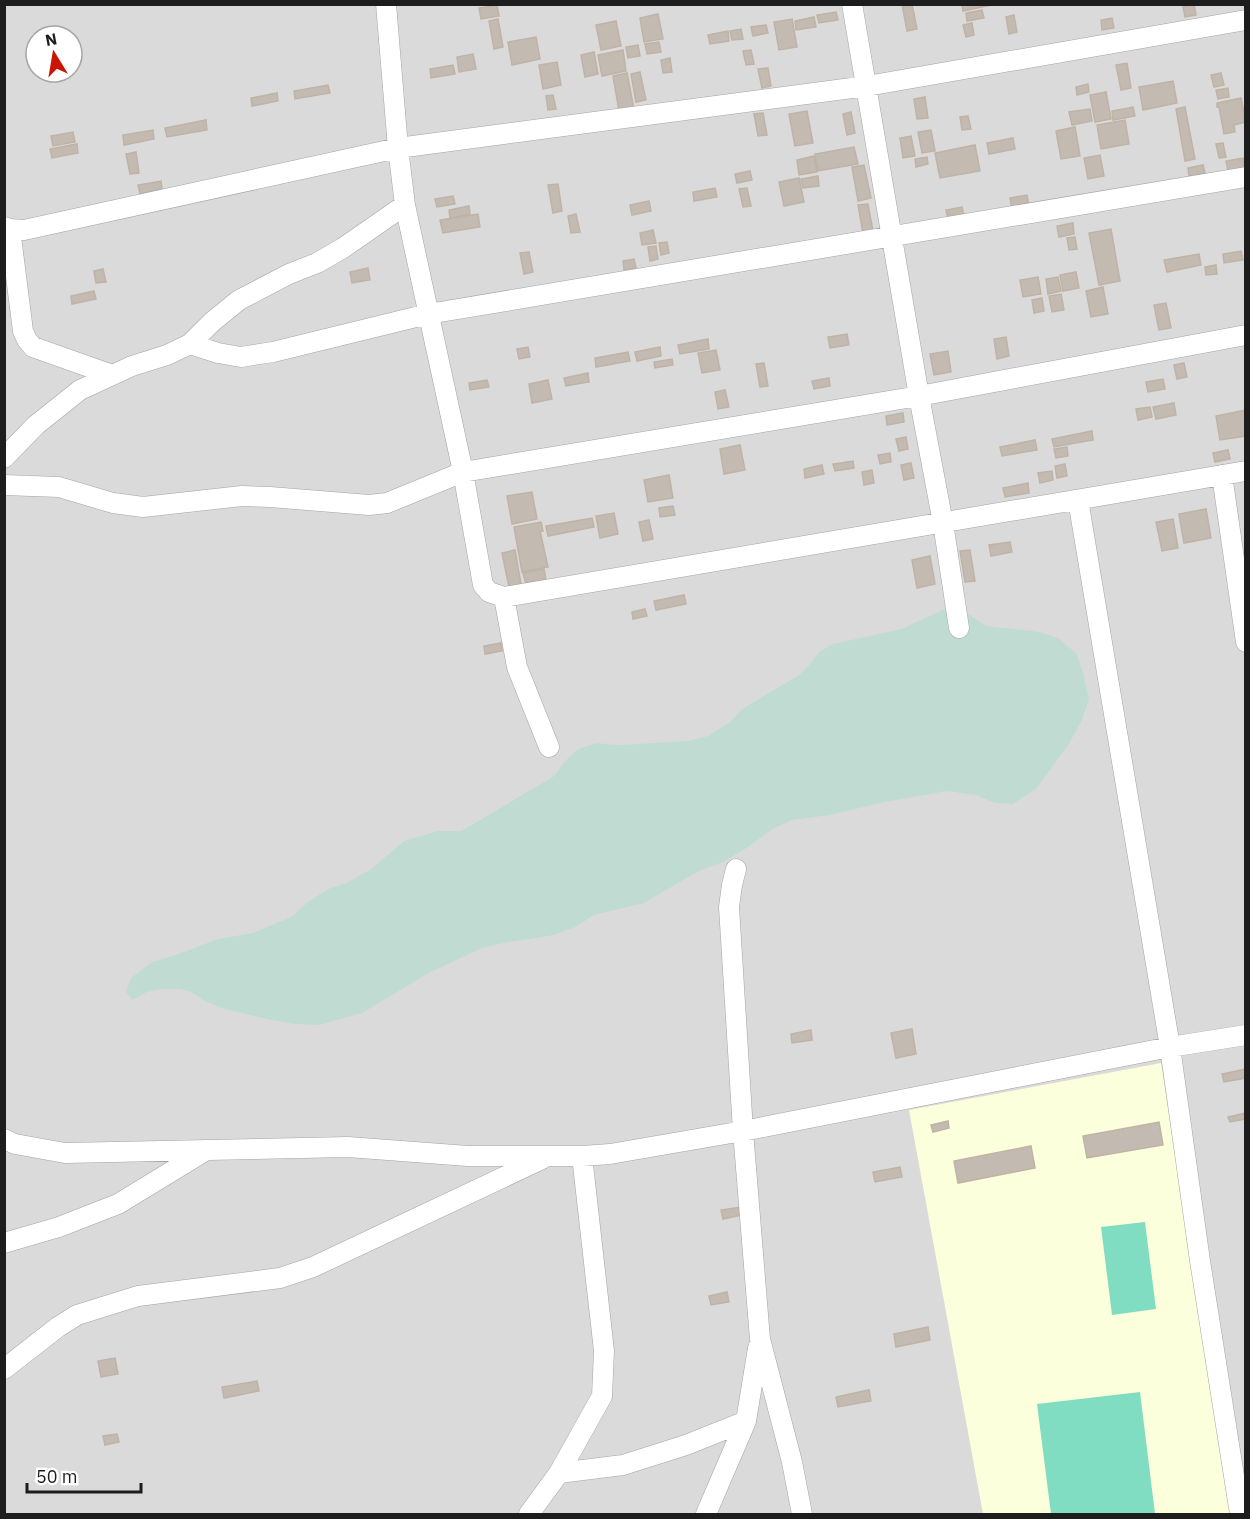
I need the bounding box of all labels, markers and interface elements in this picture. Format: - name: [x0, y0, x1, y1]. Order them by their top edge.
- north arrow: [24, 24, 84, 84]
- text: N: [44, 28, 59, 50]
- scale bar: [27, 1456, 141, 1494]
- text: 50 m: [36, 1465, 78, 1488]

